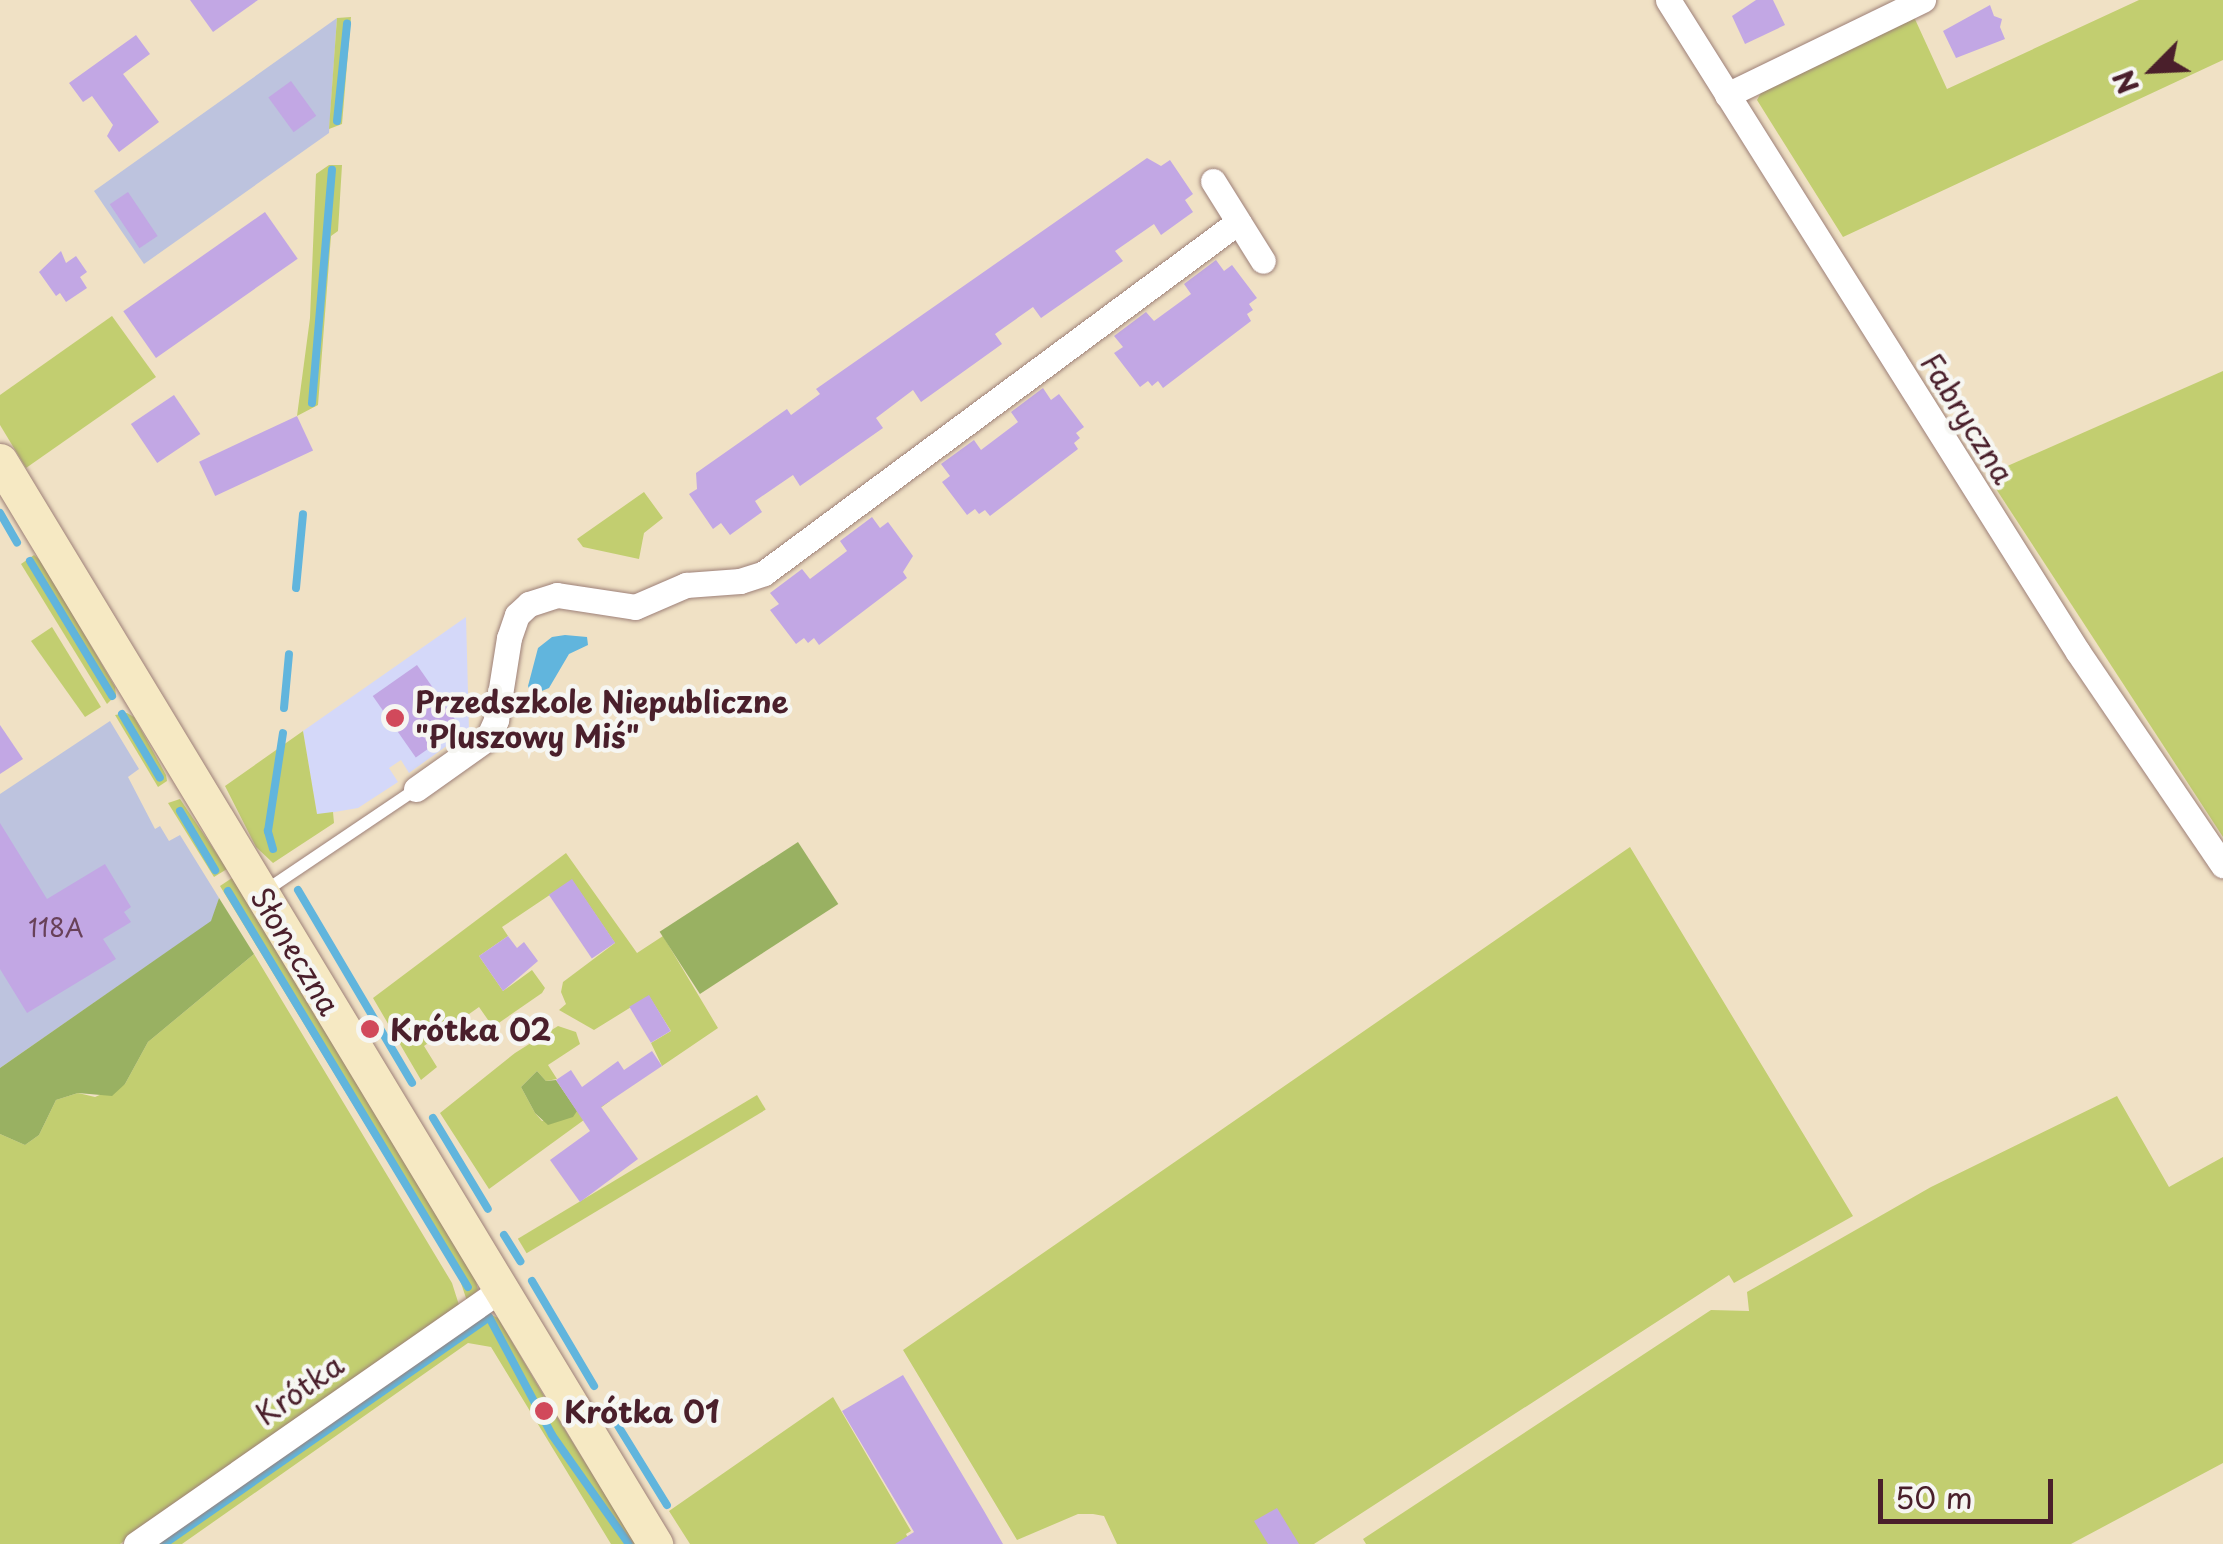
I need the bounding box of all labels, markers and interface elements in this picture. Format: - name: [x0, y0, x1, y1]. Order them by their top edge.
- north arrow: [2103, 20, 2203, 120]
- text: N: [2101, 64, 2149, 101]
- street label: Fabryczna: [1914, 346, 2022, 490]
- place label: Przedszkole Niepubliczne "Pluszowy Miś": [415, 683, 792, 754]
- marker: Przedszkole Niepubliczne "Pluszowy Miś": [384, 707, 406, 729]
- street label: Słoneczna: [244, 881, 348, 1021]
- house number: 118A: [28, 912, 84, 942]
- place label: Krótka 02: [390, 1011, 551, 1047]
- marker: Krótka 02: [359, 1018, 381, 1040]
- street label: Krótka: [248, 1346, 350, 1432]
- place label: Krótka 01: [564, 1393, 719, 1429]
- marker: Krótka 01: [533, 1400, 555, 1422]
- scale bar: [1883, 1459, 2058, 1521]
- text: 50 m: [1895, 1474, 1973, 1519]

